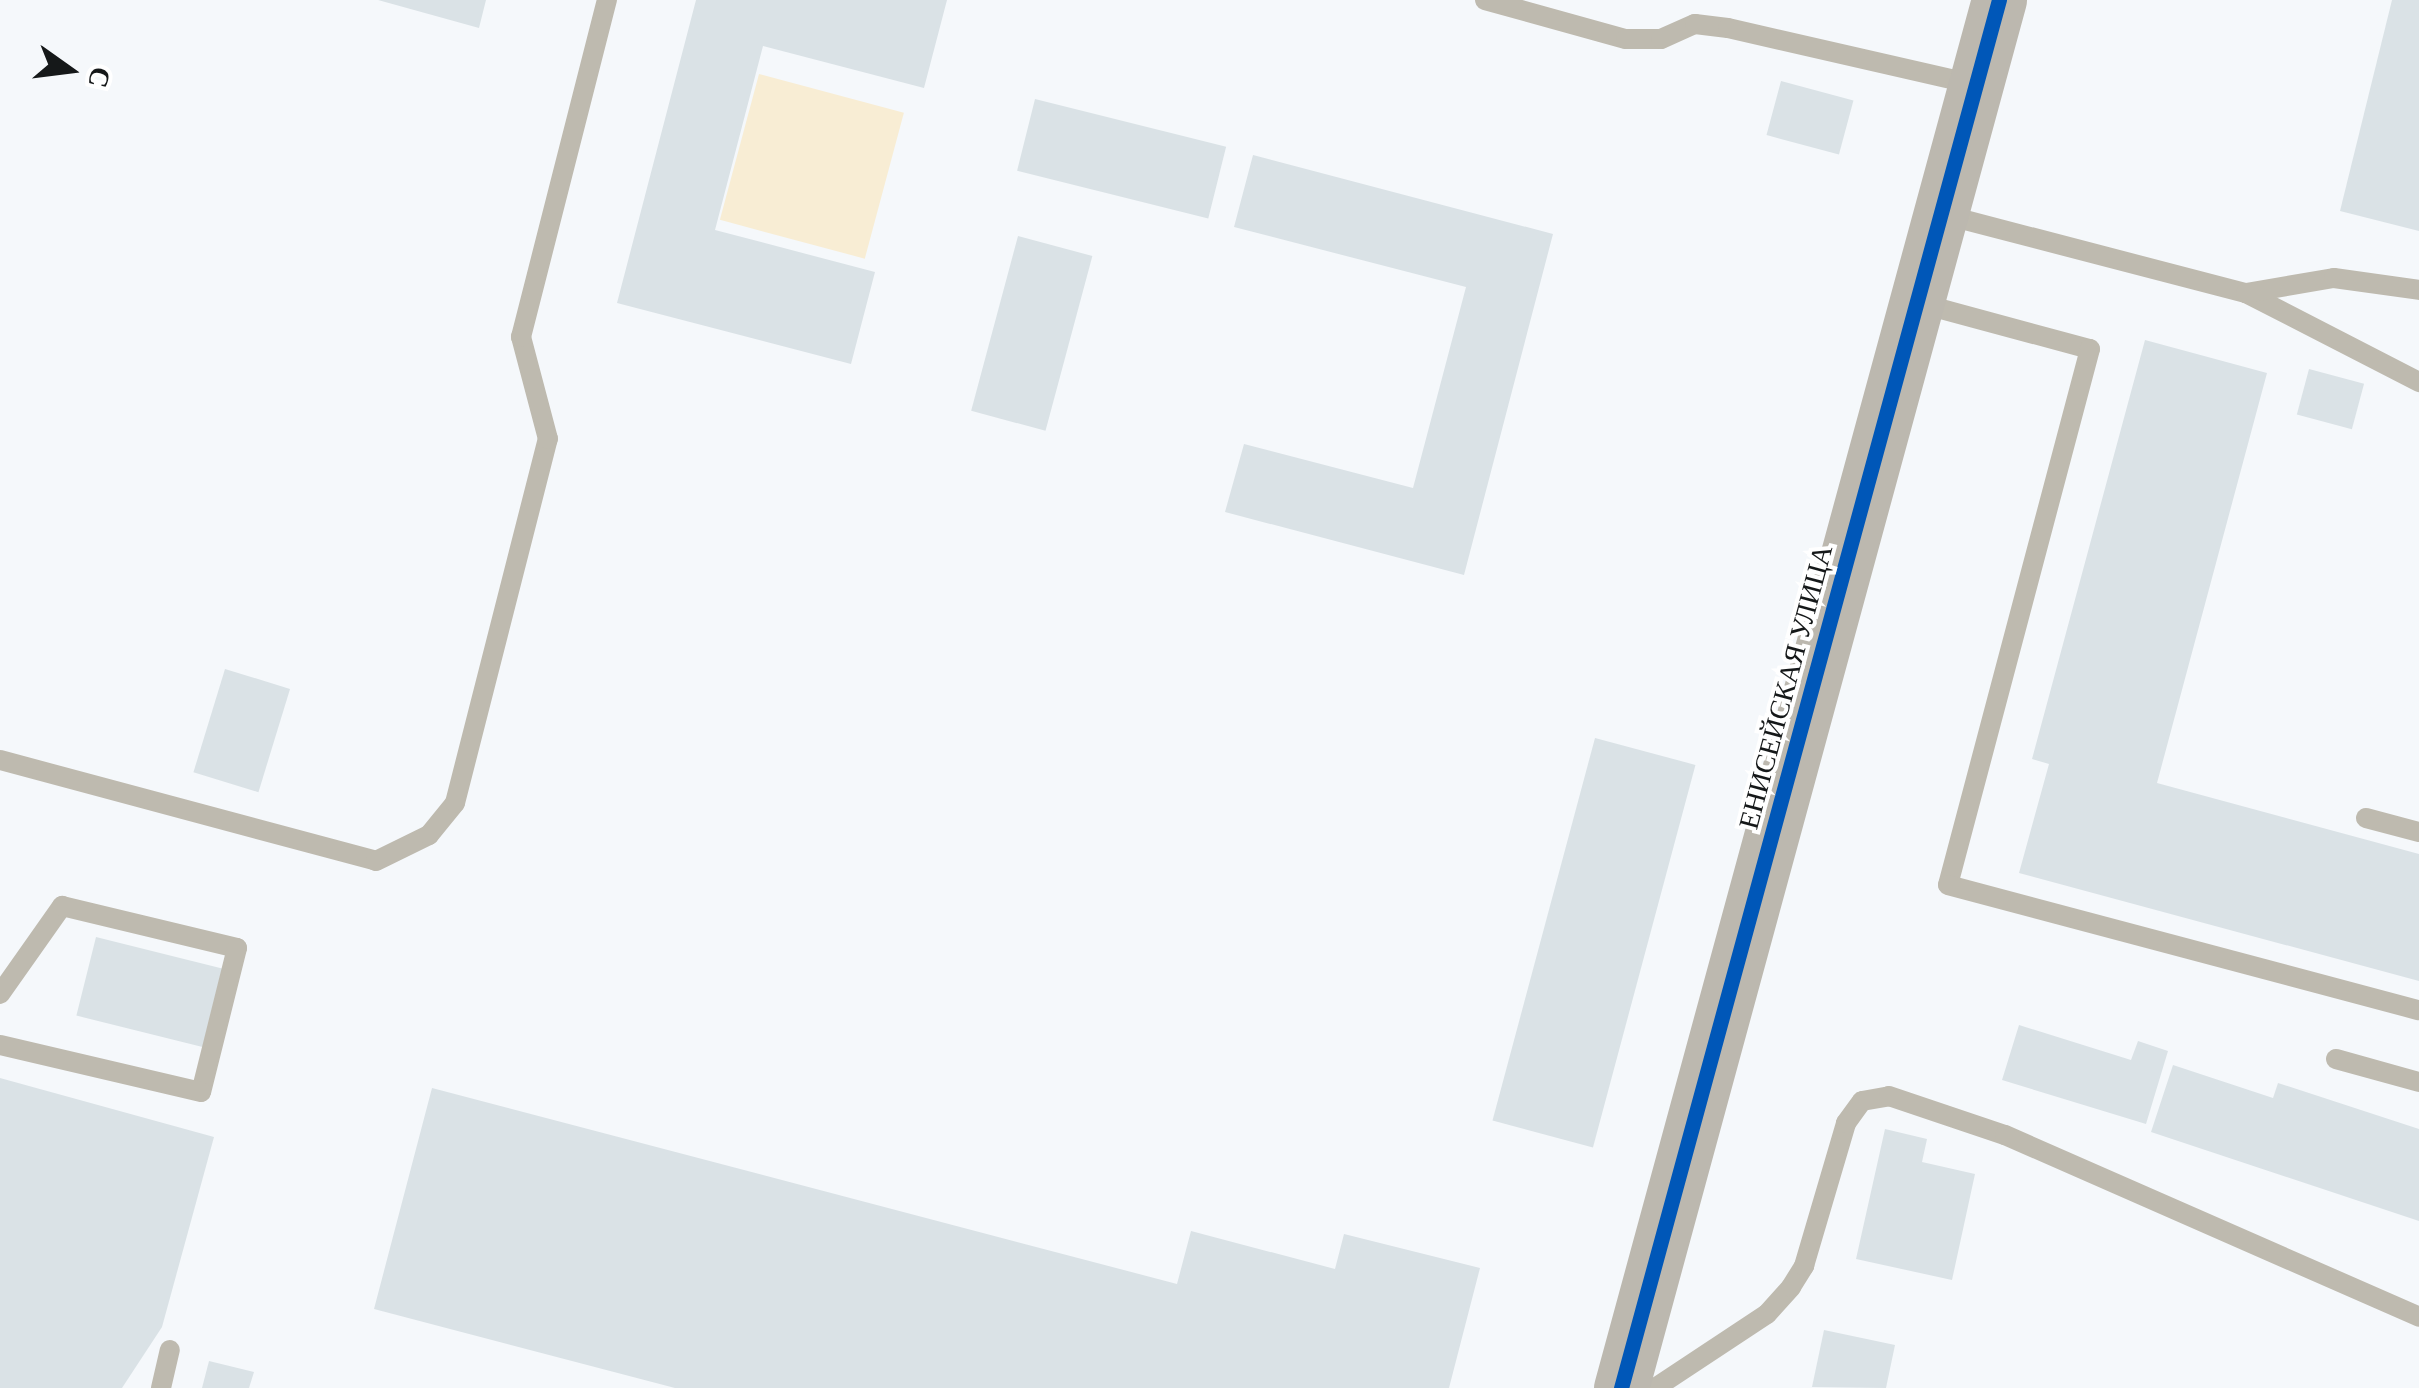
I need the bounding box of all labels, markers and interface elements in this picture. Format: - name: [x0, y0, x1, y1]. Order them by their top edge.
- north arrow: [20, 20, 120, 120]
- text: С: [82, 64, 117, 91]
- street label: ЕНИСЕЙСКАЯ УЛИЦА: [1732, 541, 1840, 833]

